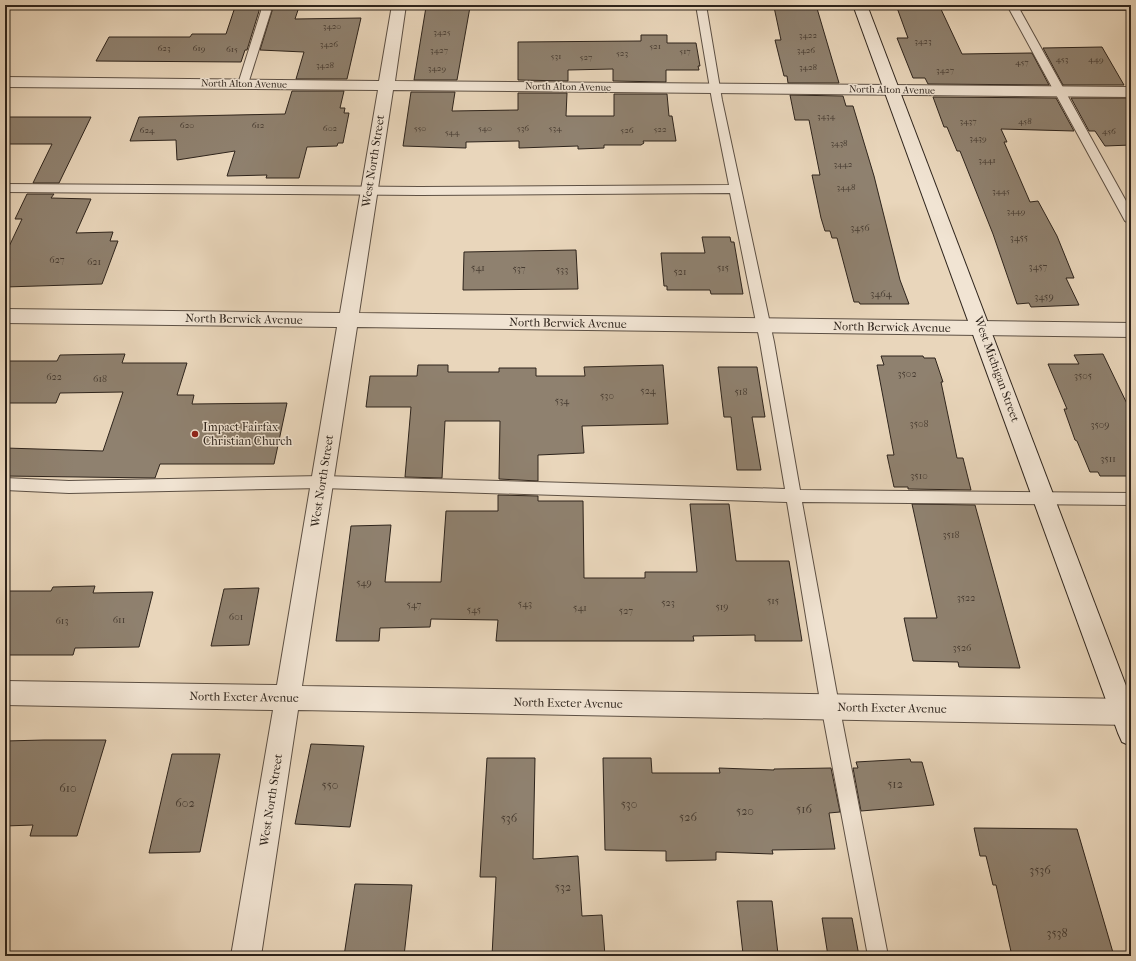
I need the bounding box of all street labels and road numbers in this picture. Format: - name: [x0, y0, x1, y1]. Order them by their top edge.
- street label: North Alton Avenue: [201, 77, 287, 91]
- street label: North Alton Avenue: [525, 80, 611, 94]
- street label: North Alton Avenue: [849, 83, 935, 97]
- street label: West North Street: [359, 113, 387, 209]
- street label: North Berwick Avenue: [185, 311, 303, 327]
- street label: West Michigan Street: [971, 313, 1023, 424]
- street label: North Berwick Avenue: [509, 315, 627, 331]
- street label: North Berwick Avenue: [833, 319, 951, 335]
- street label: West North Street: [308, 433, 336, 529]
- street label: North Exeter Avenue: [189, 689, 299, 705]
- street label: North Exeter Avenue: [513, 695, 623, 711]
- street label: North Exeter Avenue: [837, 700, 947, 716]
- street label: West North Street: [257, 752, 285, 848]

